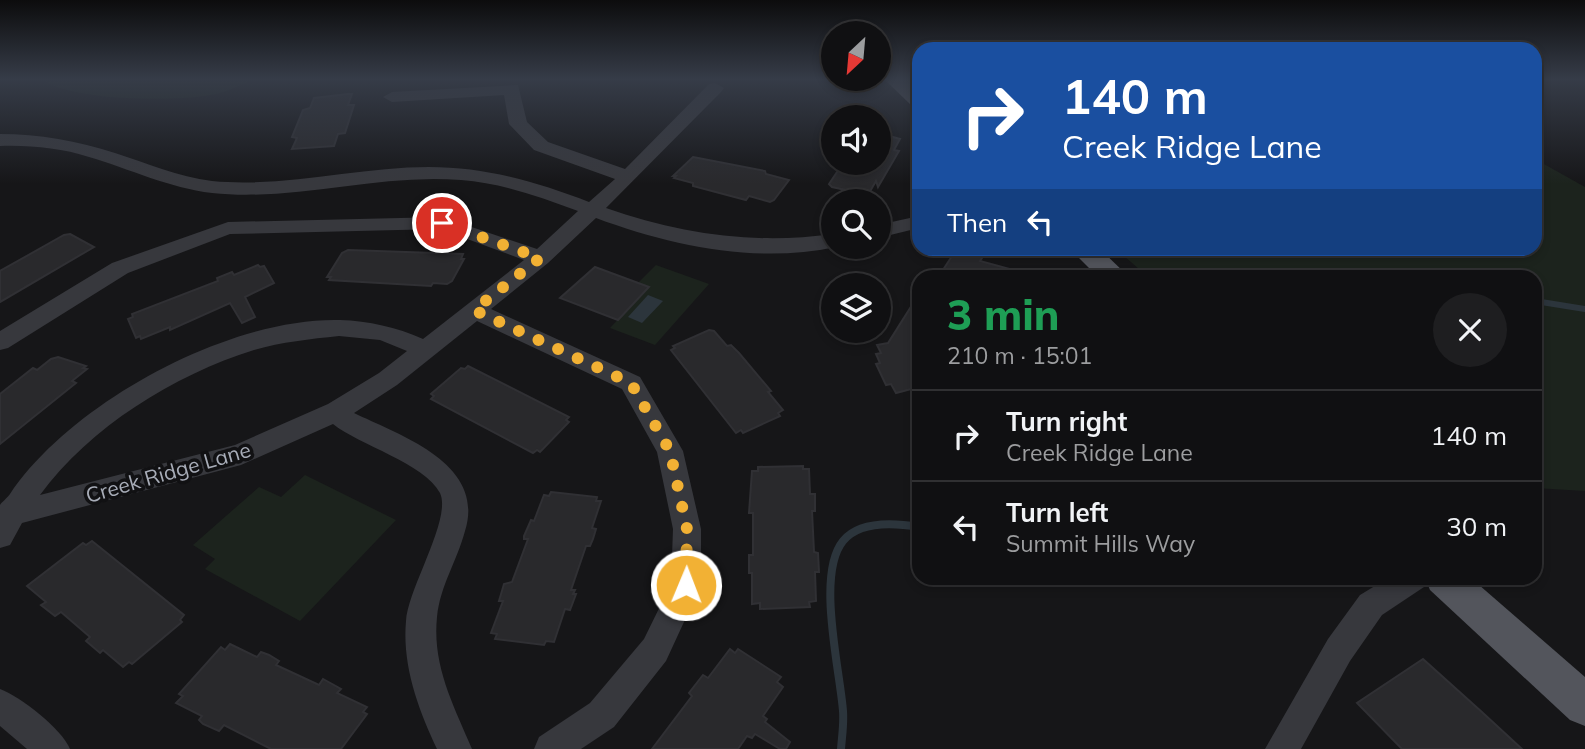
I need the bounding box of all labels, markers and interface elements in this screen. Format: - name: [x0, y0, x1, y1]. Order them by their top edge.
- north arrow: [821, 21, 891, 91]
- map controls: [821, 21, 891, 343]
- text: 140 m: [1062, 65, 1208, 126]
- icon: right: [947, 70, 1038, 161]
- button: sound: [821, 105, 891, 175]
- text: Creek Ridge Lane: [1062, 126, 1322, 166]
- button: search: [821, 189, 891, 259]
- pin: [412, 193, 472, 253]
- icon: left: [1021, 203, 1059, 241]
- icon: arrive: [423, 204, 461, 242]
- text: Then: [947, 206, 1007, 239]
- button: layers: [821, 273, 891, 343]
- text: 3 min: [947, 288, 1060, 341]
- button: close: [1433, 293, 1507, 367]
- text: 210 m · 15:01: [947, 341, 1092, 370]
- text: Turn right: [1006, 405, 1127, 438]
- icon: right: [947, 417, 985, 455]
- text: 140 m: [1431, 419, 1507, 452]
- street label: Creek Ridge Lane: [82, 436, 254, 508]
- text: Creek Ridge Lane: [1006, 438, 1193, 467]
- text: Turn left: [1006, 496, 1108, 529]
- icon: left: [947, 508, 985, 546]
- text: 30 m: [1446, 510, 1507, 543]
- text: Summit Hills Way: [1006, 529, 1195, 558]
- position arrow: [649, 548, 723, 622]

